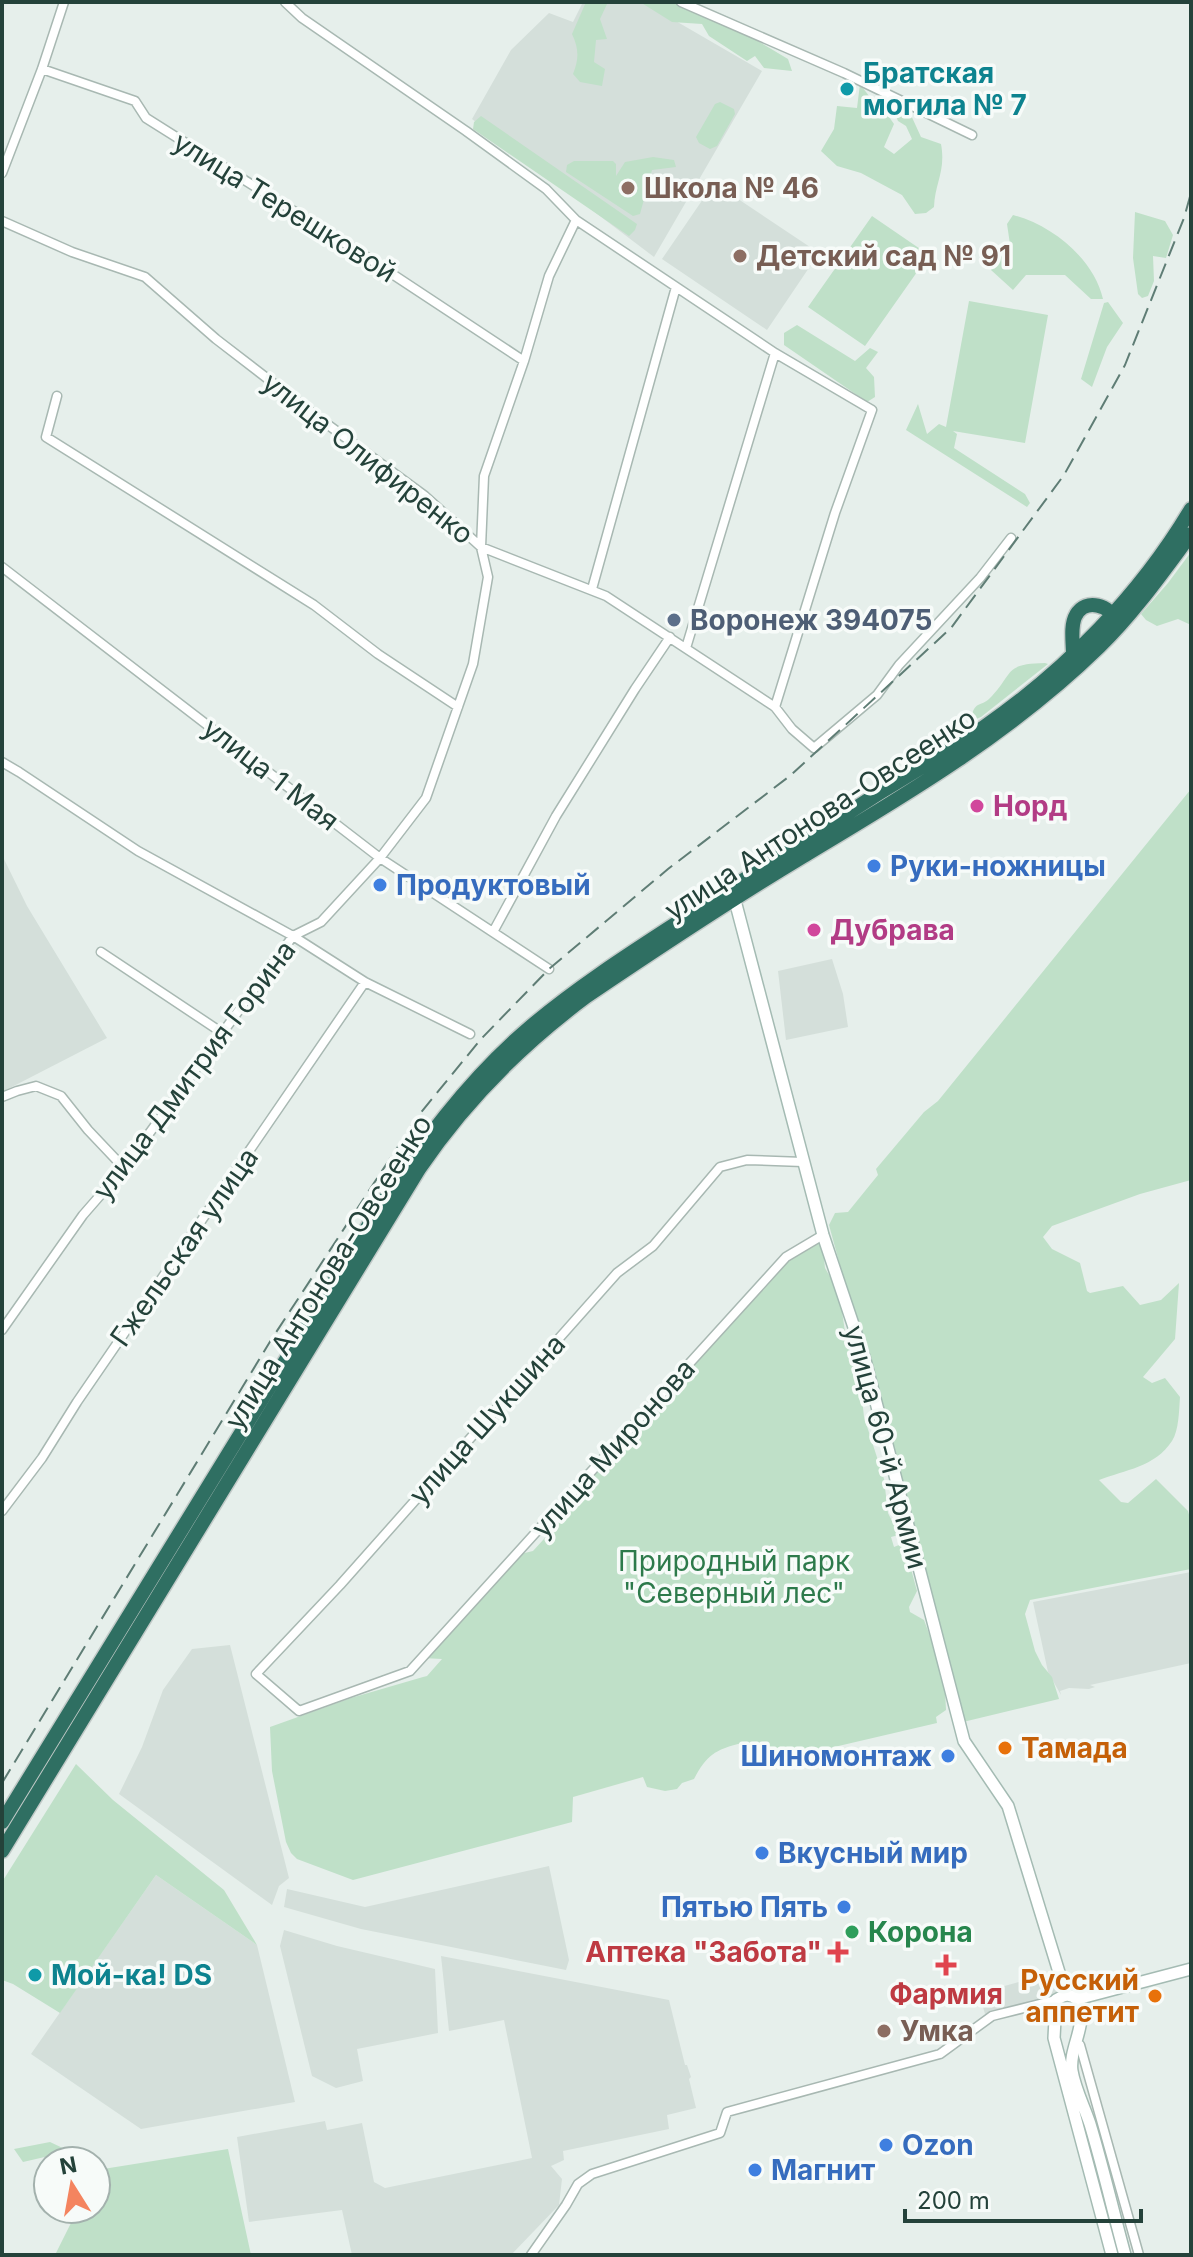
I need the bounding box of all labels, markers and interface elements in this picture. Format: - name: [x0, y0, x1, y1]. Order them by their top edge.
- place label: Братская могила № 7: [863, 56, 1027, 122]
- marker: Братская могила № 7: [838, 80, 856, 98]
- street label: улица Терешковой: [167, 125, 403, 289]
- place label: Школа № 46: [644, 171, 819, 205]
- marker: Школа № 46: [619, 179, 637, 197]
- place label: Детский сад № 91: [756, 239, 1011, 273]
- marker: Детский сад № 91: [731, 247, 749, 265]
- street label: улица Олифиренко: [256, 365, 480, 551]
- place label: Воронеж 394075: [690, 603, 932, 637]
- marker: Воронеж 394075: [665, 611, 683, 629]
- street label: улица Антонова-Овсеенко: [658, 701, 982, 927]
- street label: улица 1 Мая: [196, 710, 346, 838]
- place label: Норд: [993, 789, 1067, 823]
- marker: Норд: [968, 797, 986, 815]
- place label: Руки-ножницы: [890, 849, 1106, 883]
- marker: Руки-ножницы: [865, 857, 883, 875]
- place label: Продуктовый: [396, 868, 591, 902]
- marker: Продуктовый: [371, 876, 389, 894]
- place label: Дубрава: [830, 913, 955, 947]
- marker: Дубрава: [805, 921, 823, 939]
- street label: улица Дмитрия Горина: [85, 934, 303, 1206]
- street label: улица Антонова-Овсеенко: [217, 1109, 439, 1435]
- street label: Гжельская улица: [103, 1141, 265, 1353]
- street label: улица 60-й Армии: [837, 1321, 935, 1573]
- street label: улица Шукшина: [402, 1327, 572, 1511]
- street label: улица Миронова: [524, 1352, 702, 1544]
- park label: Природный парк "Северный лес": [618, 1544, 850, 1610]
- place label: Тамада: [1021, 1731, 1128, 1765]
- place label: Шиномонтаж: [741, 1739, 932, 1773]
- marker: Тамада: [996, 1739, 1014, 1757]
- marker: Шиномонтаж: [939, 1747, 957, 1765]
- place label: Вкусный мир: [778, 1836, 968, 1870]
- marker: Вкусный мир: [753, 1844, 771, 1862]
- place label: Пятью Пять: [661, 1890, 828, 1924]
- marker: Пятью Пять: [835, 1898, 853, 1916]
- place label: Корона: [868, 1915, 973, 1949]
- marker: Корона: [843, 1923, 861, 1941]
- place label: Аптека "Забота": [585, 1935, 822, 1969]
- marker: Аптека "Забота": [829, 1943, 847, 1961]
- marker: Фармия: [937, 1956, 955, 1974]
- place label: Мой-ка! DS: [51, 1958, 212, 1992]
- place label: Русский аппетит: [1020, 1963, 1139, 2029]
- marker: Мой-ка! DS: [26, 1966, 44, 1984]
- place label: Фармия: [889, 1977, 1003, 2011]
- marker: Русский аппетит: [1146, 1987, 1164, 2005]
- place label: Умка: [900, 2014, 974, 2048]
- marker: Умка: [875, 2022, 893, 2040]
- place label: Ozon: [902, 2128, 974, 2162]
- marker: Ozon: [877, 2136, 895, 2154]
- north arrow: [32, 2145, 112, 2225]
- text: N: [57, 2151, 79, 2180]
- place label: Магнит: [771, 2153, 875, 2187]
- marker: Магнит: [746, 2161, 764, 2179]
- scale bar: [905, 2173, 1141, 2223]
- text: 200 m: [917, 2186, 990, 2215]

